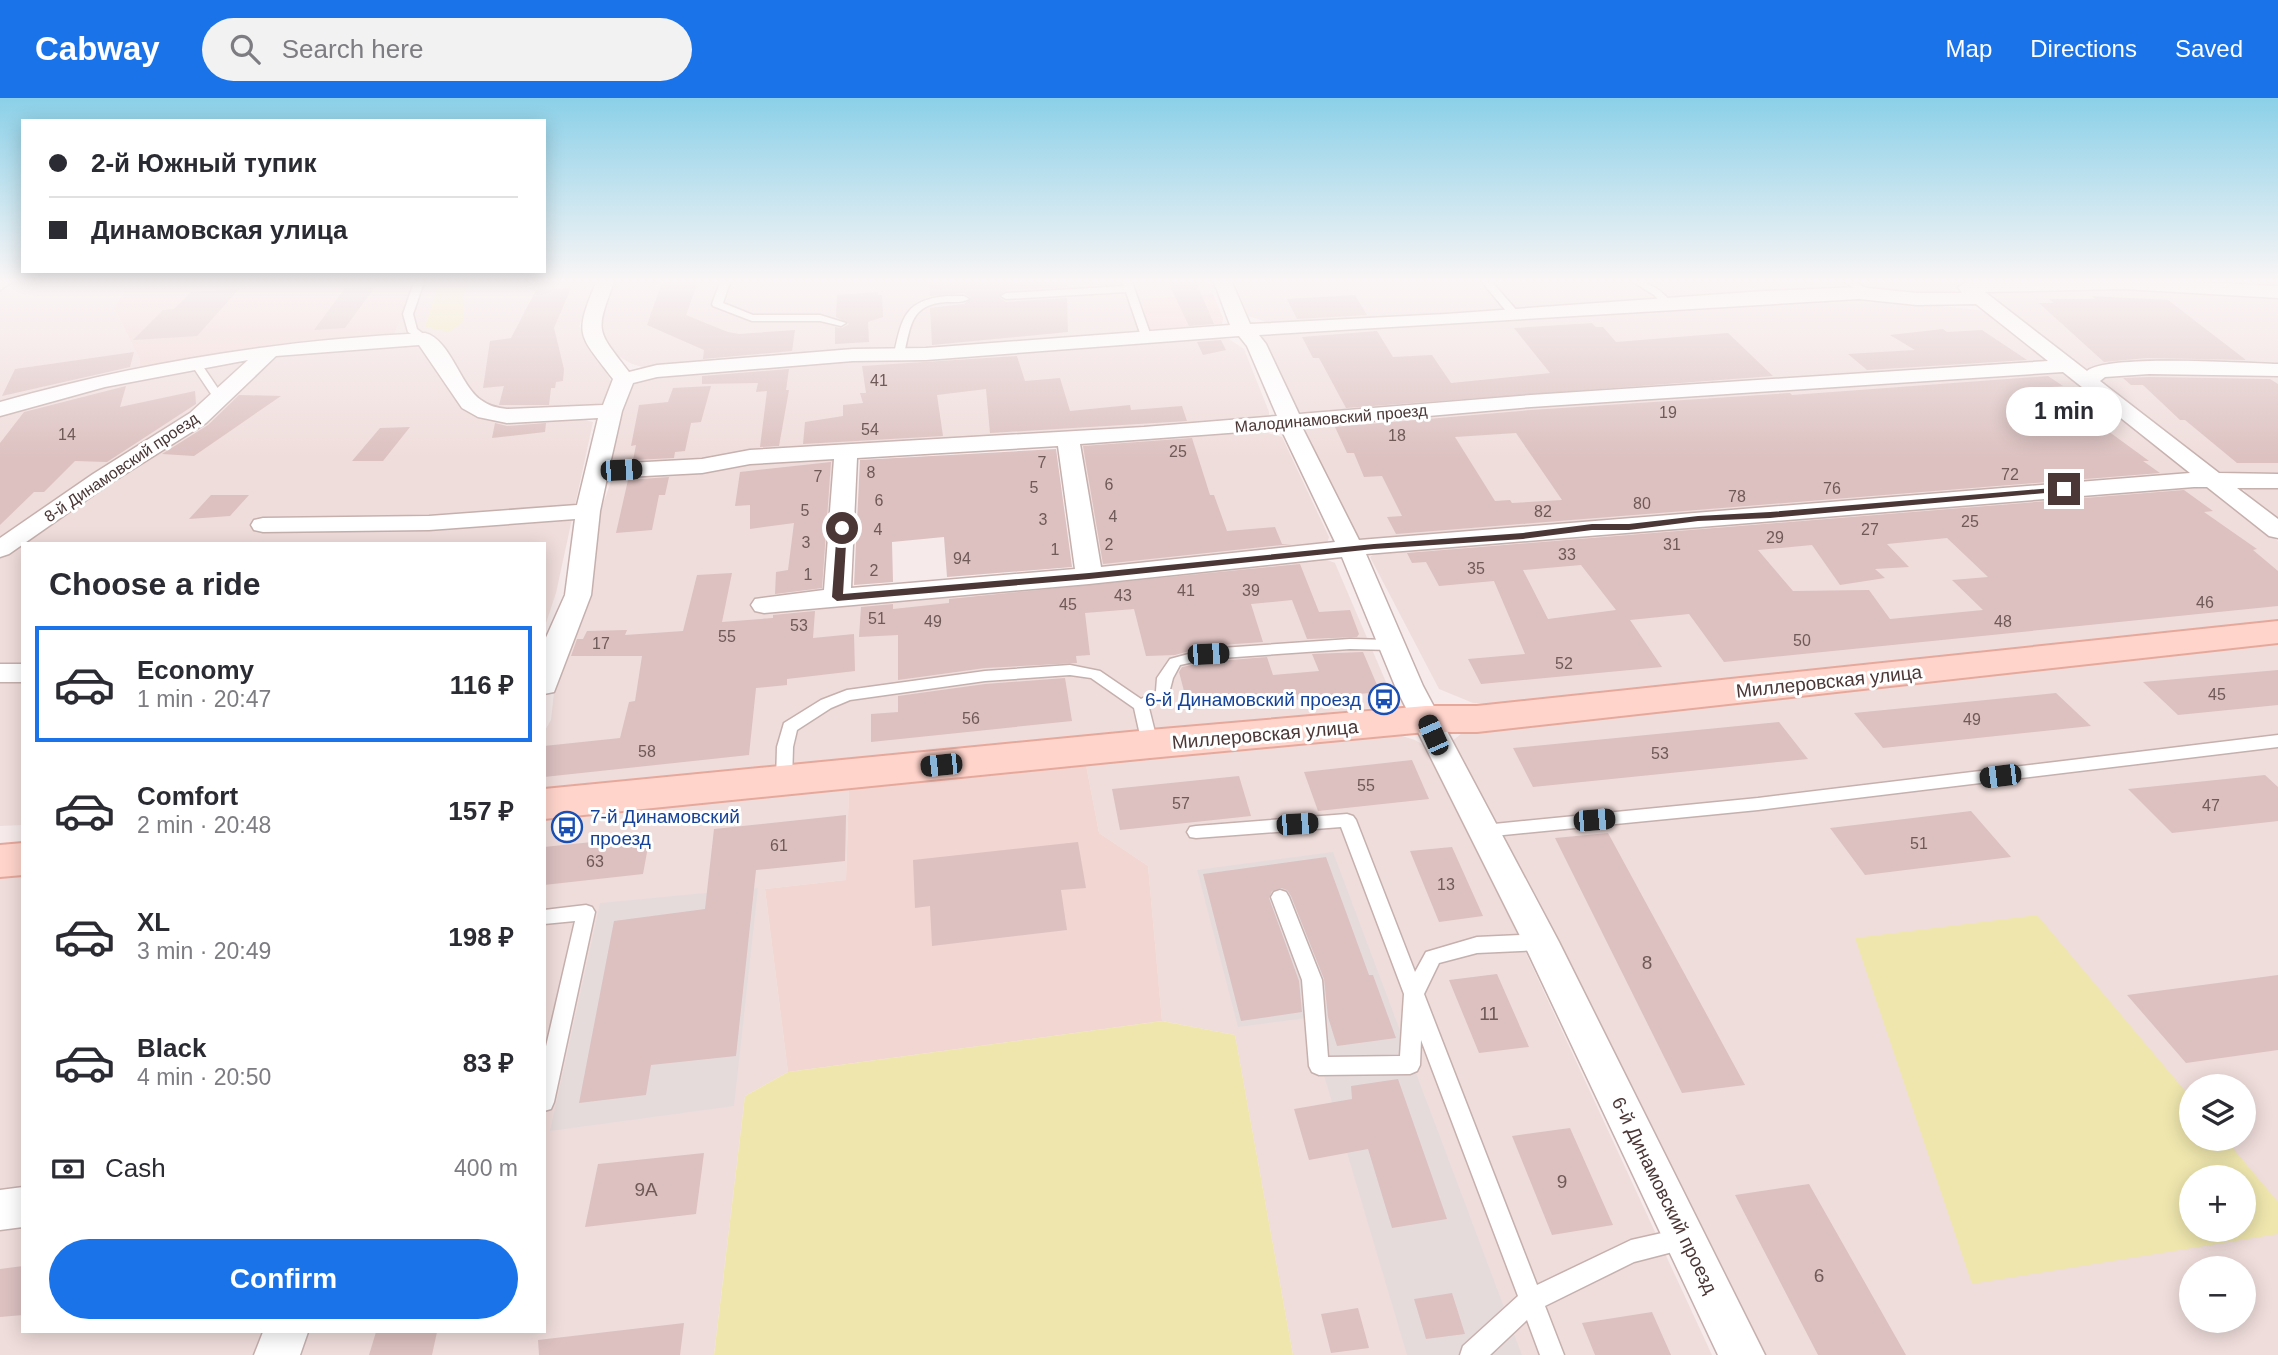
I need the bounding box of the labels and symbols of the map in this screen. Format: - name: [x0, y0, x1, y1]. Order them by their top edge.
- house number: 41: [870, 372, 888, 389]
- callout: 1 min: [2006, 388, 2122, 436]
- street label: Малодинамовский проезд: [1234, 402, 1429, 435]
- house number: 19: [1659, 404, 1677, 421]
- street label: 8-й Динамовский проезд: [41, 409, 202, 525]
- house number: 54: [861, 421, 879, 438]
- house number: 14: [58, 426, 76, 443]
- house number: 18: [1388, 427, 1406, 444]
- house number: 25: [1169, 443, 1187, 460]
- house number: 7: [1038, 454, 1047, 471]
- car: [600, 458, 643, 482]
- house number: 8: [867, 464, 876, 481]
- house number: 72: [2001, 466, 2019, 483]
- house number: 7: [814, 468, 823, 485]
- route end: [2048, 473, 2080, 505]
- house number: 6: [1105, 476, 1114, 493]
- house number: 5: [1030, 479, 1039, 496]
- house number: 76: [1823, 480, 1841, 497]
- house number: 78: [1728, 488, 1746, 505]
- house number: 6: [875, 492, 884, 509]
- house number: 80: [1633, 495, 1651, 512]
- house number: 5: [801, 502, 810, 519]
- house number: 82: [1534, 503, 1552, 520]
- house number: 4: [1109, 508, 1118, 525]
- house number: 3: [1039, 511, 1048, 528]
- route start: [826, 512, 858, 544]
- house number: 25: [1961, 513, 1979, 530]
- house number: 4: [874, 521, 883, 538]
- house number: 27: [1861, 521, 1879, 538]
- house number: 29: [1766, 529, 1784, 546]
- house number: 3: [802, 534, 811, 551]
- house number: 2: [1105, 536, 1114, 553]
- house number: 31: [1663, 536, 1681, 553]
- house number: 1: [1051, 541, 1060, 558]
- house number: 33: [1558, 546, 1576, 563]
- house number: 94: [953, 550, 971, 567]
- house number: 35: [1467, 560, 1485, 577]
- house number: 2: [870, 562, 879, 579]
- house number: 1: [804, 566, 813, 583]
- house number: 41: [1177, 582, 1195, 599]
- house number: 39: [1242, 582, 1260, 599]
- house number: 43: [1114, 587, 1132, 604]
- house number: 46: [2196, 594, 2214, 611]
- house number: 45: [1059, 596, 1077, 613]
- house number: 51: [868, 610, 886, 627]
- house number: 49: [924, 613, 942, 630]
- house number: 48: [1994, 613, 2012, 630]
- house number: 53: [790, 617, 808, 634]
- house number: 55: [718, 628, 736, 645]
- house number: 50: [1793, 632, 1811, 649]
- house number: 17: [592, 635, 610, 652]
- car: [1187, 642, 1230, 666]
- house number: 52: [1555, 655, 1573, 672]
- street label: Миллеровская улица: [1735, 661, 1923, 702]
- bus stop icon: 6-й Динамовский проезд: [1367, 682, 1401, 716]
- house number: 45: [2208, 686, 2226, 703]
- place label: 6-й Динамовский проезд: [1145, 689, 1361, 710]
- house number: 56: [962, 710, 980, 727]
- house number: 49: [1963, 711, 1981, 728]
- car: [1415, 712, 1452, 758]
- street label: Миллеровская улица: [1171, 716, 1359, 753]
- house number: 58: [638, 743, 656, 760]
- house number: 53: [1651, 745, 1669, 762]
- car: [920, 752, 963, 778]
- car: [1978, 763, 2023, 789]
- house number: 55: [1357, 777, 1375, 794]
- house number: 57: [1172, 795, 1190, 812]
- house number: 47: [2202, 797, 2220, 814]
- place label: 7-й Динамовский проезд: [590, 806, 740, 849]
- car: [1573, 808, 1616, 832]
- bus stop icon: 7-й Динамовский проезд: [550, 810, 584, 844]
- car: [1276, 812, 1319, 836]
- house number: 51: [1910, 835, 1928, 852]
- house number: 61: [770, 837, 788, 854]
- house number: 63: [586, 853, 604, 870]
- house number: 13: [1437, 876, 1455, 893]
- house number: 8: [1642, 952, 1652, 973]
- house number: 11: [1479, 1003, 1499, 1024]
- street label: 6-й Динамовский проезд: [1608, 1093, 1721, 1297]
- house number: 9: [1557, 1171, 1567, 1192]
- house number: 9А: [634, 1179, 658, 1200]
- house number: 6: [1814, 1265, 1824, 1286]

